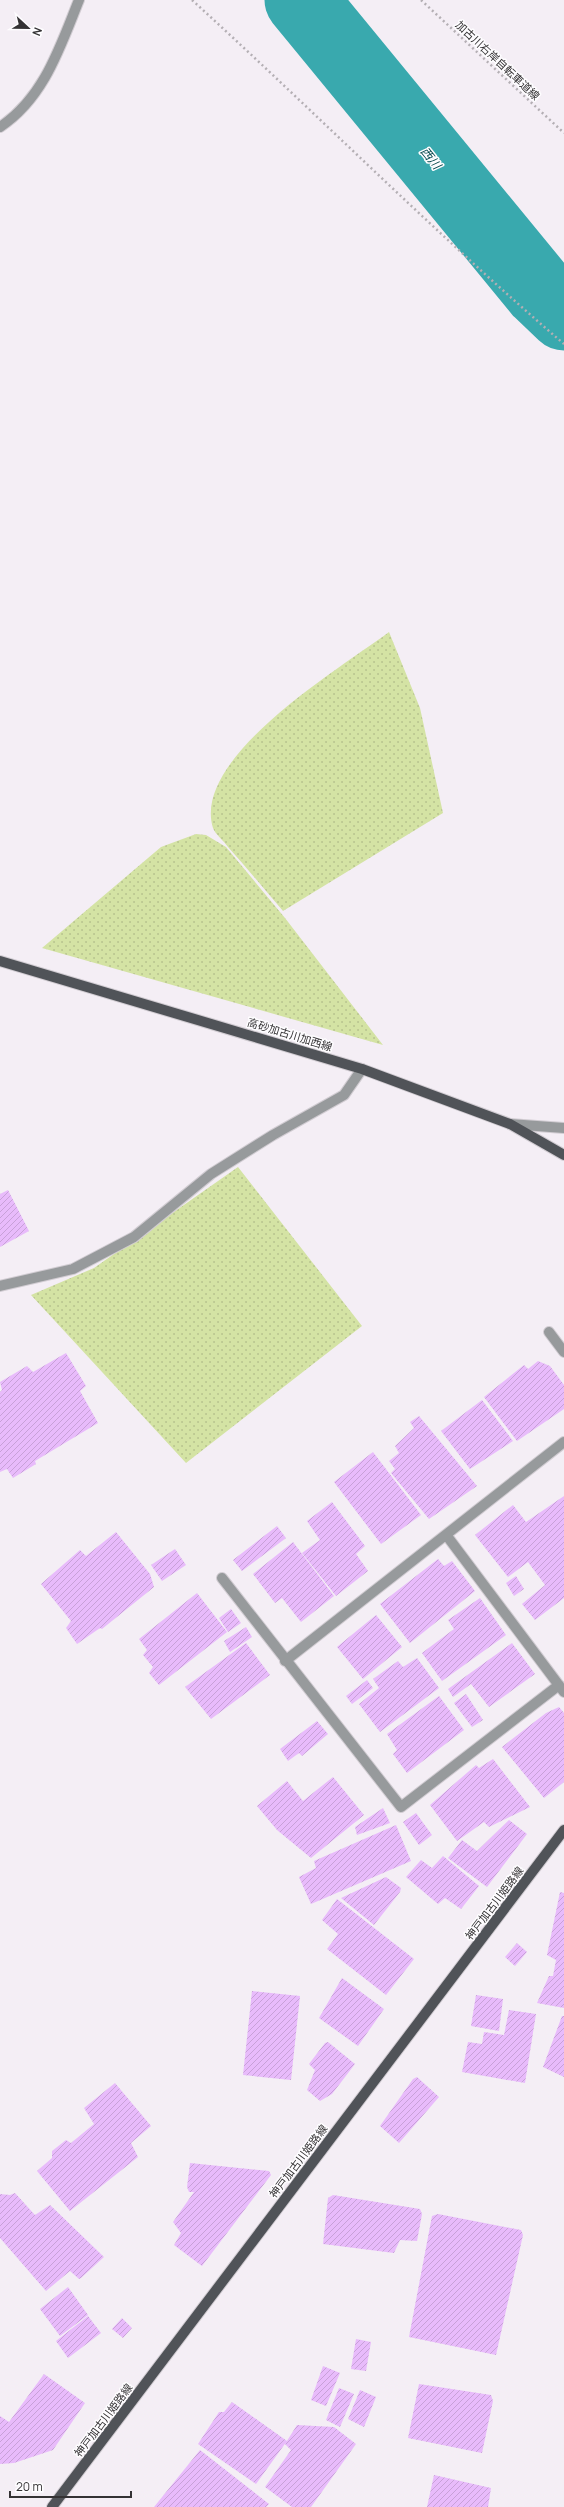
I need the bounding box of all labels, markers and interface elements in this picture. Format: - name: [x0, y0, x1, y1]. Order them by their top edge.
- north arrow: [8, 8, 48, 48]
- street label: 加古川右岸自転車道線: [453, 17, 543, 103]
- text: N: [29, 25, 46, 38]
- water label: 西川: [417, 143, 446, 174]
- street label: 高砂加古川加西線: [246, 1014, 334, 1054]
- street label: 神戸加古川姫路線: [462, 1863, 526, 1943]
- street label: 神戸加古川姫路線: [266, 2121, 330, 2201]
- street label: 神戸加古川姫路線: [71, 2380, 135, 2460]
- scale bar: [10, 2473, 131, 2499]
- text: 20 m: [16, 2478, 43, 2495]

